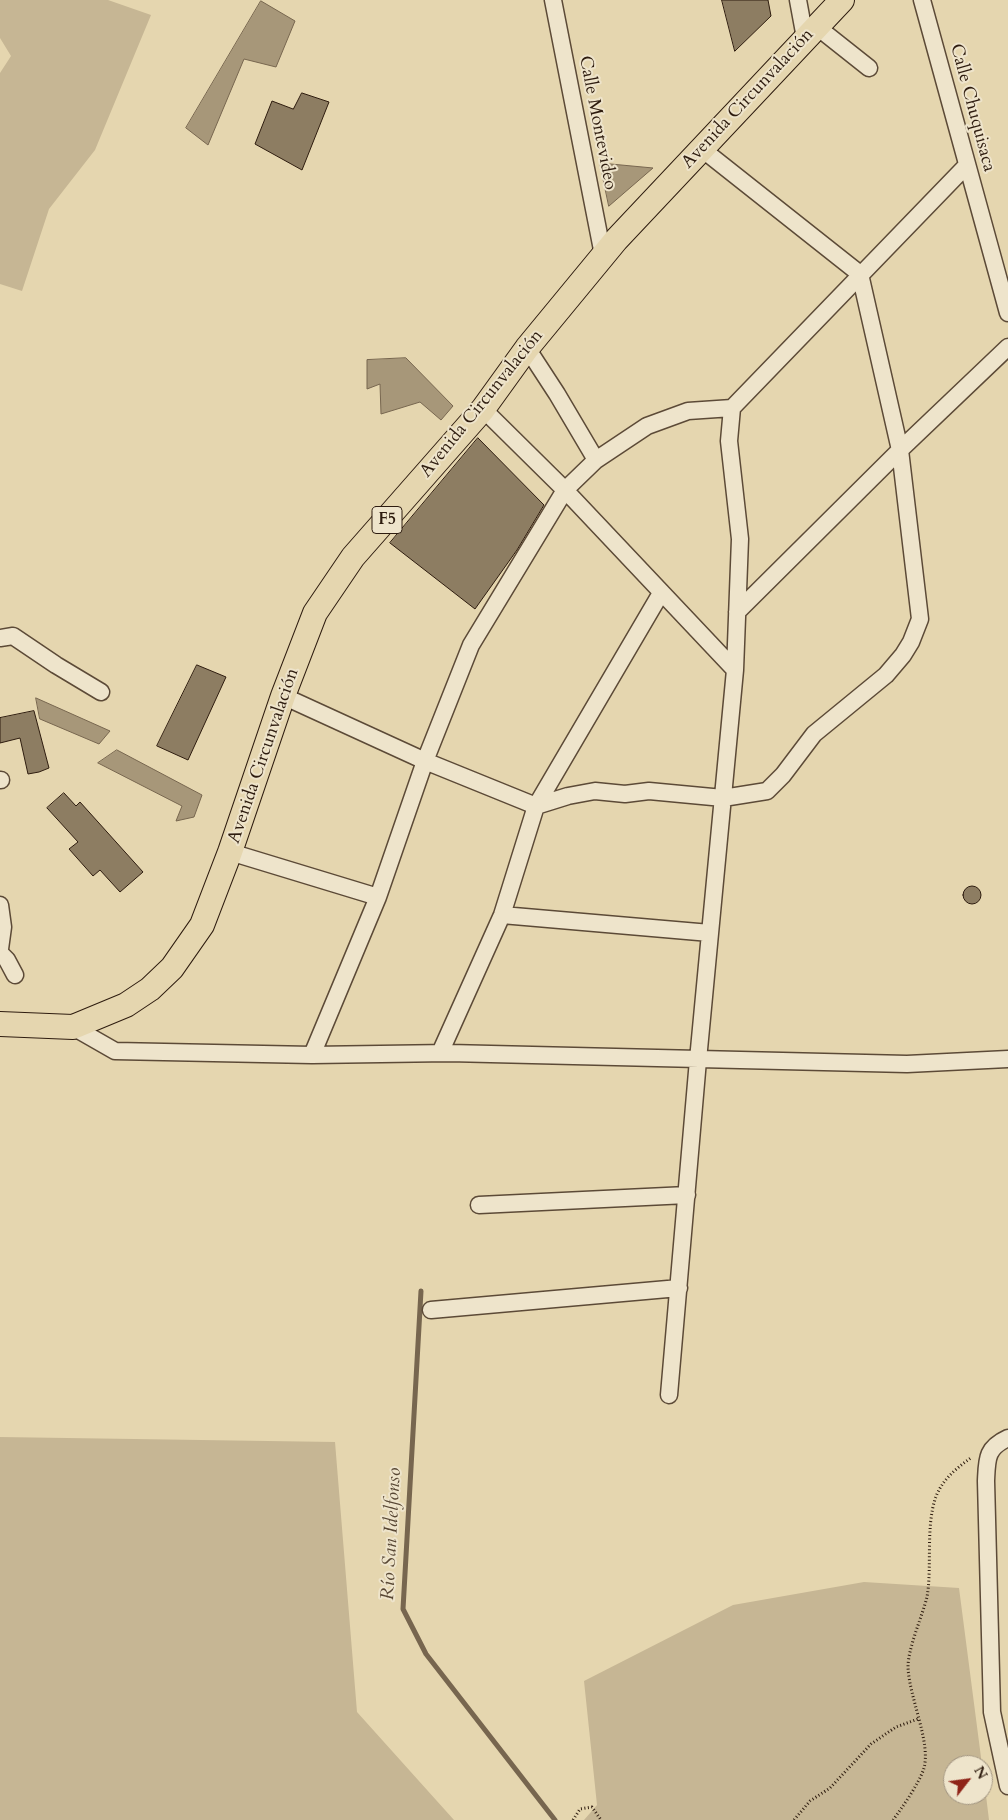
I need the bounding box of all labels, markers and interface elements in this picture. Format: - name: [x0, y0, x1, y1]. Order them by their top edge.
- street label: Avenida Circunvalación: [677, 24, 819, 174]
- street label: Calle Chuquisaca: [945, 42, 999, 174]
- street label: Calle Montevideo: [573, 54, 621, 192]
- street label: Avenida Circunvalación: [416, 326, 548, 482]
- road number: F5: [372, 506, 402, 534]
- street label: Avenida Circunvalación: [224, 666, 304, 846]
- water label: Río San Idelfonso: [377, 1467, 407, 1601]
- north arrow: [943, 1755, 993, 1805]
- text: N: [969, 1763, 992, 1783]

